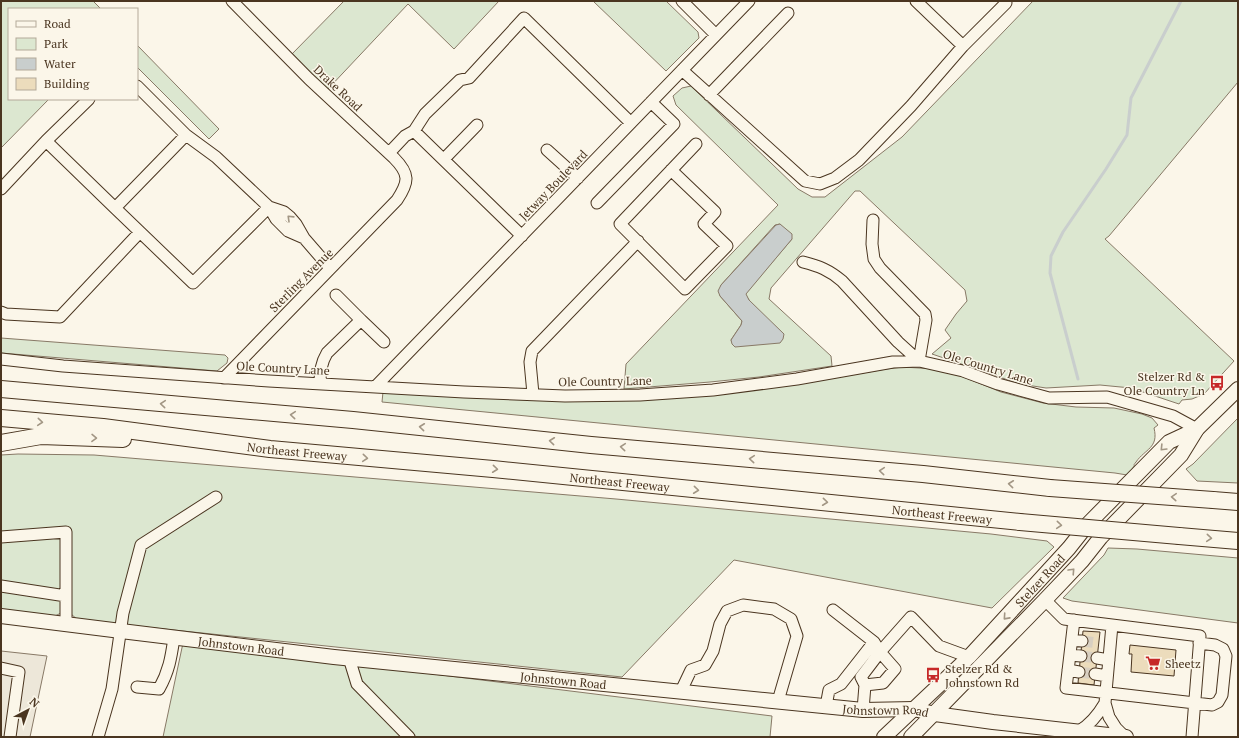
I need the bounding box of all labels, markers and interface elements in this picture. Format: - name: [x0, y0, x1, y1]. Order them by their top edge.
- legend: [8, 8, 138, 100]
- text: Road: [44, 16, 71, 31]
- text: Park: [44, 36, 69, 51]
- text: Water: [44, 56, 76, 71]
- street label: Drake Road: [311, 62, 366, 114]
- text: Building: [44, 76, 90, 91]
- street label: Jetway Boulevard: [516, 146, 591, 223]
- one-way arrow: [287, 215, 295, 223]
- street label: Sterling Avenue: [266, 245, 336, 315]
- street label: Ole Country Lane: [941, 346, 1035, 388]
- street label: Ole Country Lane: [236, 358, 330, 378]
- place label: Stelzer Rd & Ole Country Ln: [1124, 369, 1206, 398]
- street label: Ole Country Lane: [558, 373, 652, 389]
- bus stop icon: Stelzer Rd & Ole Country Ln: [1208, 374, 1226, 392]
- one-way arrow: [160, 399, 167, 408]
- one-way arrow: [290, 411, 296, 420]
- one-way arrow: [37, 417, 43, 426]
- one-way arrow: [419, 423, 425, 432]
- one-way arrow: [91, 433, 97, 442]
- one-way arrow: [549, 436, 555, 445]
- street label: Northeast Freeway: [246, 439, 349, 463]
- one-way arrow: [620, 443, 626, 452]
- one-way arrow: [1160, 443, 1168, 451]
- one-way arrow: [362, 453, 368, 462]
- one-way arrow: [749, 455, 755, 464]
- one-way arrow: [491, 465, 498, 474]
- one-way arrow: [879, 466, 885, 475]
- street label: Northeast Freeway: [569, 469, 671, 494]
- one-way arrow: [1008, 480, 1014, 489]
- one-way arrow: [693, 485, 699, 494]
- one-way arrow: [1171, 493, 1177, 502]
- one-way arrow: [822, 498, 828, 507]
- street label: Northeast Freeway: [891, 502, 994, 527]
- one-way arrow: [1056, 521, 1062, 530]
- one-way arrow: [1206, 534, 1212, 543]
- street label: Stelzer Road: [1011, 550, 1068, 610]
- one-way arrow: [1067, 569, 1074, 576]
- one-way arrow: [1003, 612, 1010, 620]
- street label: Johnstown Road: [197, 633, 285, 658]
- supermarket icon: Sheetz: [1144, 654, 1162, 672]
- place label: Sheetz: [1165, 656, 1201, 671]
- place label: Stelzer Rd & Johnstown Rd: [945, 661, 1019, 690]
- bus stop icon: Stelzer Rd & Johnstown Rd: [924, 666, 942, 684]
- street label: Johnstown Road: [519, 668, 608, 692]
- north arrow: [8, 690, 48, 730]
- text: N: [27, 694, 43, 711]
- street label: Johnstown Road: [842, 700, 931, 720]

